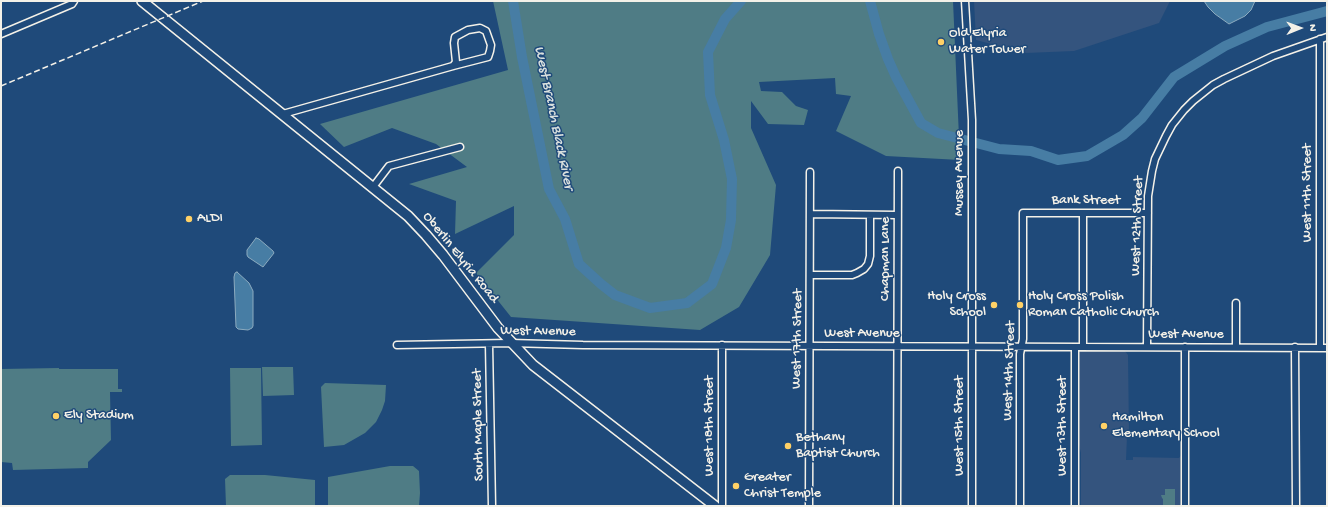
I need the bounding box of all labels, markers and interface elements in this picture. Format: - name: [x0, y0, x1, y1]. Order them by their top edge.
- north arrow: [1280, 8, 1320, 48]
- text: N: [1306, 24, 1318, 31]
- place label: Old Elyria Water Tower: [949, 26, 1026, 58]
- marker: Old Elyria Water Tower: [936, 37, 946, 47]
- water label: West Branch Black River: [529, 45, 577, 191]
- street label: Mussey Avenue: [952, 130, 968, 216]
- street label: West 11th Street: [1300, 144, 1316, 242]
- street label: West 12th Street: [1128, 176, 1148, 276]
- street label: Bank Street: [1052, 193, 1120, 209]
- street label: Oberlin Elyria Road: [418, 209, 502, 307]
- place label: ALDI: [197, 211, 223, 227]
- marker: ALDI: [184, 214, 194, 224]
- street label: Chapman Lane: [878, 217, 894, 301]
- street label: West 17th Street: [789, 289, 807, 389]
- place label: Holy Cross School: [927, 289, 986, 322]
- place label: Holy Cross Polish Roman Catholic Church: [1028, 289, 1159, 322]
- marker: Holy Cross School: [989, 300, 999, 310]
- marker: Holy Cross Polish Roman Catholic Church: [1015, 300, 1025, 310]
- street label: West 14th Street: [1000, 321, 1020, 421]
- street label: West Avenue: [500, 323, 576, 341]
- street label: West Avenue: [824, 326, 900, 342]
- street label: West Avenue: [1148, 327, 1224, 343]
- street label: South Maple Street: [470, 369, 488, 481]
- street label: West 18th Street: [702, 376, 718, 476]
- street label: West 15th Street: [952, 376, 968, 476]
- street label: West 13th Street: [1055, 376, 1071, 476]
- place label: Ely Stadium: [64, 408, 134, 424]
- place label: Hamilton Elementary School: [1112, 410, 1220, 442]
- marker: Ely Stadium: [51, 411, 61, 421]
- marker: Hamilton Elementary School: [1099, 421, 1109, 431]
- place label: Bethany Baptist Church: [796, 430, 880, 462]
- marker: Bethany Baptist Church: [783, 441, 793, 451]
- place label: Greater Christ Temple: [744, 470, 821, 502]
- marker: Greater Christ Temple: [731, 481, 741, 491]

